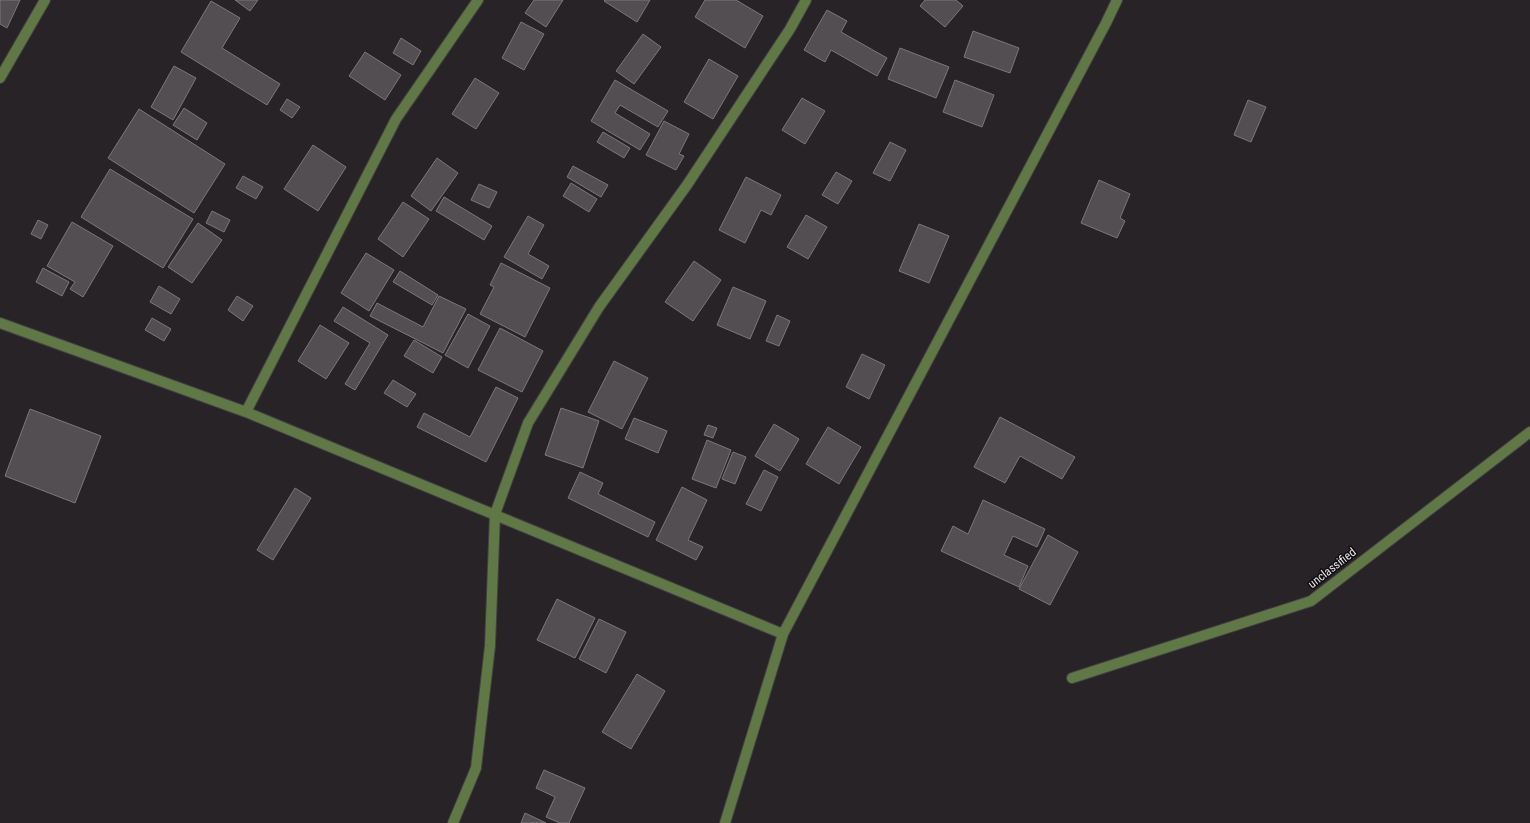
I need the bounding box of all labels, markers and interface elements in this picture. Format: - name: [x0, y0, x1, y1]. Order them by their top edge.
- street label: unclassified: [1305, 545, 1359, 591]

